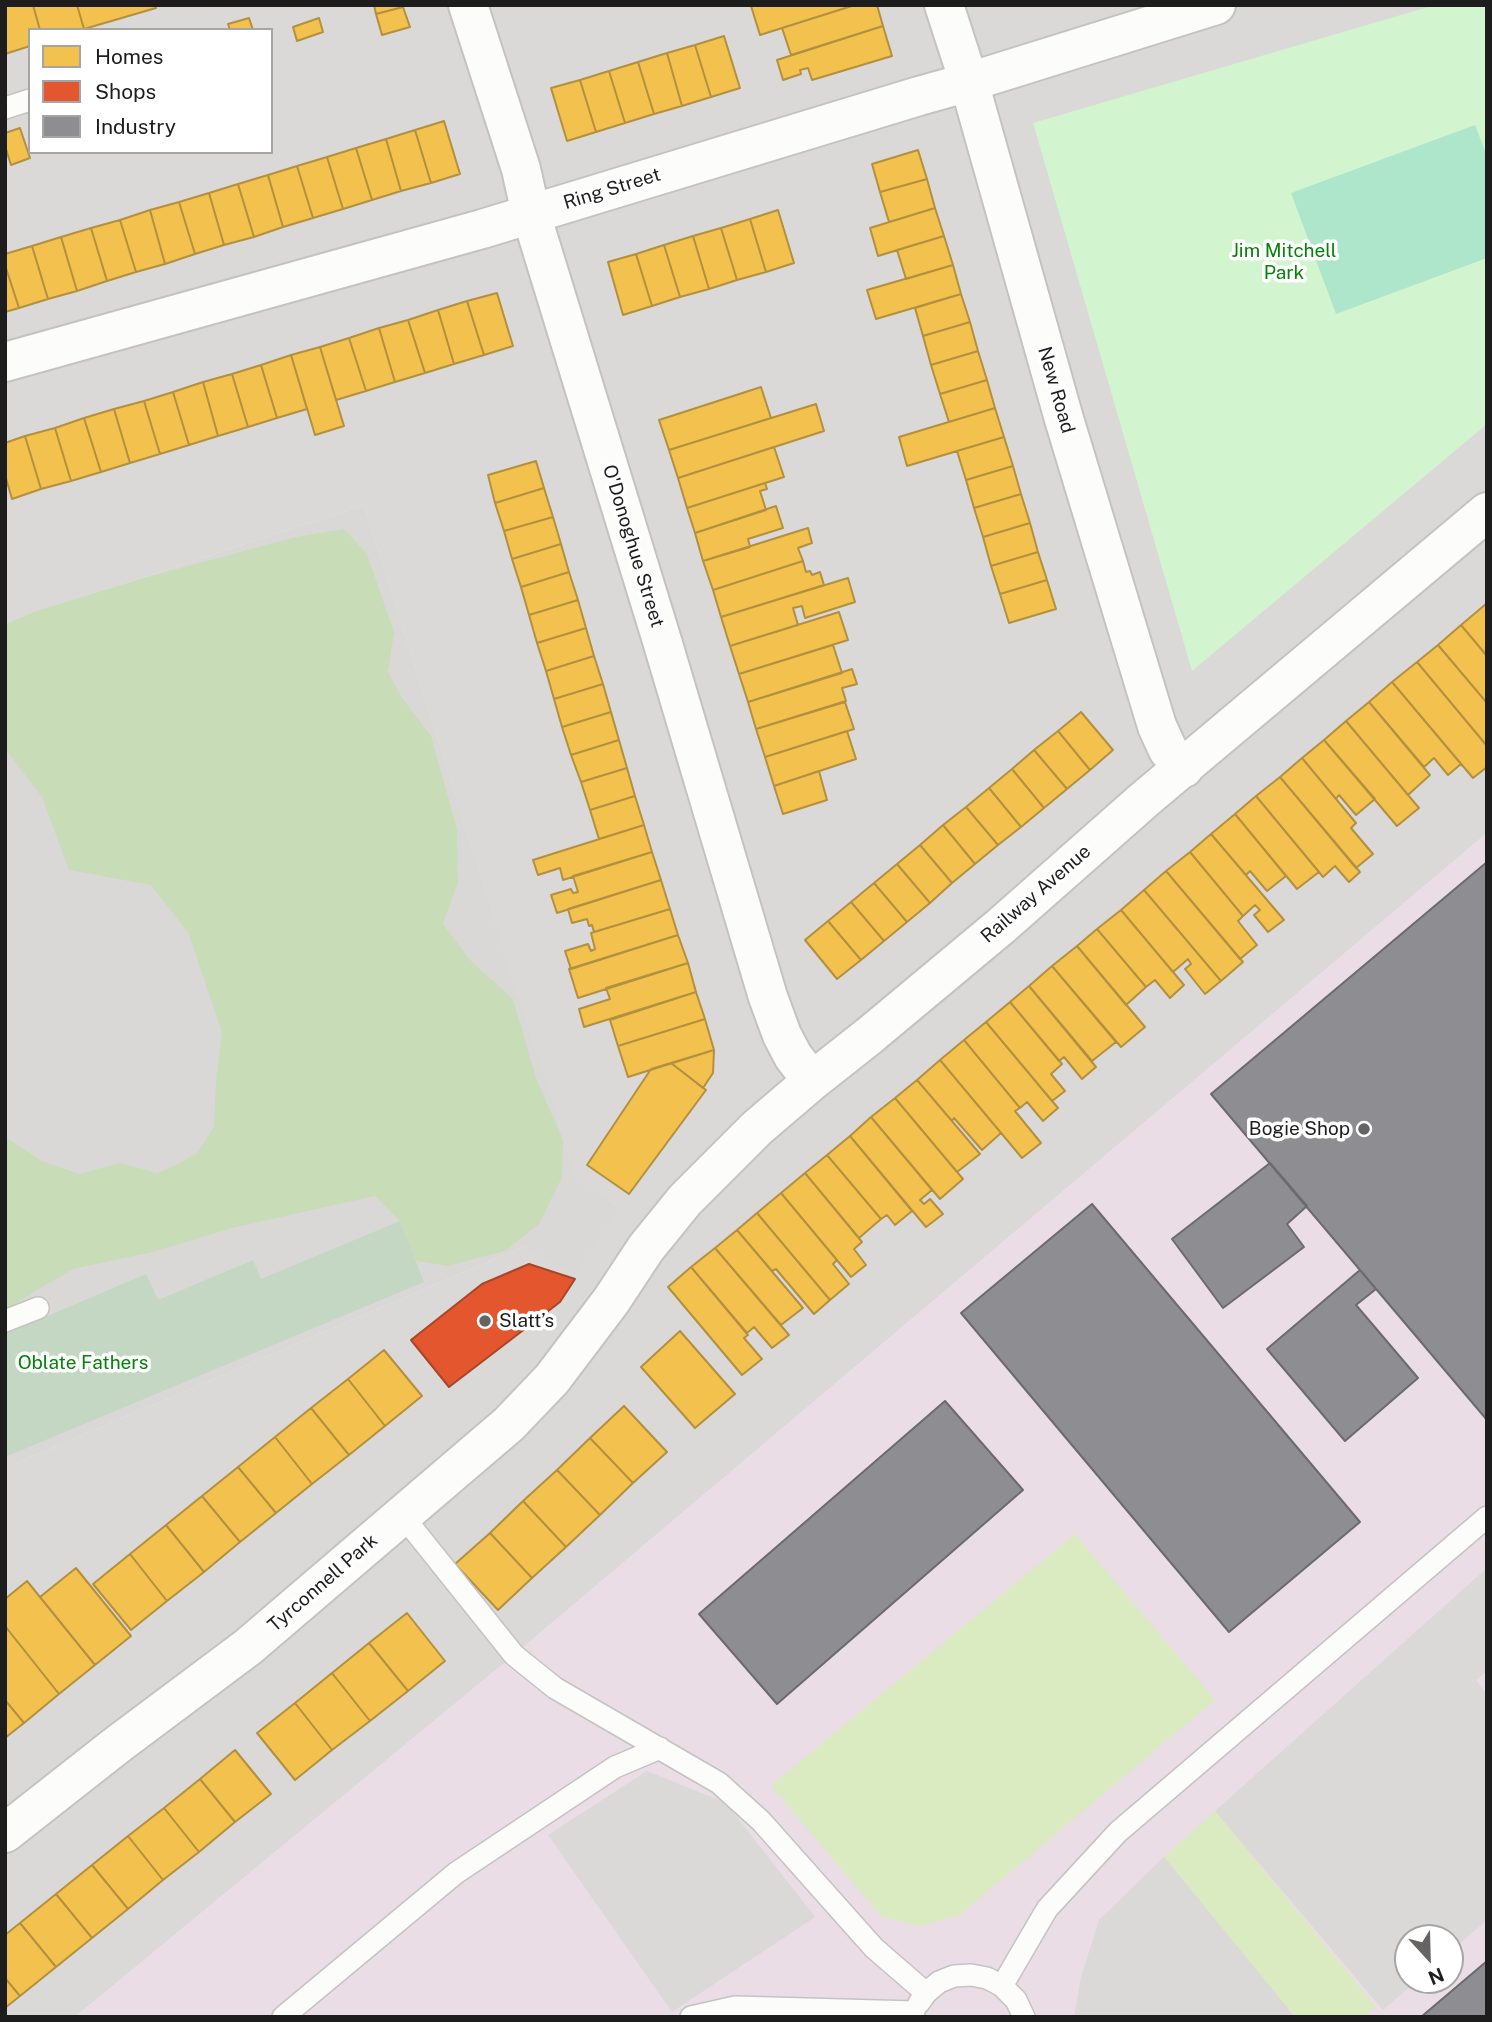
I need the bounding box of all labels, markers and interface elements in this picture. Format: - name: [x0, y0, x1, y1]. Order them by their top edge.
- legend: [28, 28, 273, 154]
- text: Homes: [95, 44, 163, 69]
- text: Shops: [95, 79, 156, 104]
- text: Industry: [95, 114, 176, 139]
- street label: Ring Street: [561, 163, 663, 215]
- park label: Jim Mitchell Park: [1231, 240, 1337, 284]
- street label: New Road: [1033, 344, 1079, 436]
- street label: O'Donoghue Street: [597, 462, 669, 630]
- street label: Railway Avenue: [976, 840, 1096, 948]
- place label: Bogie Shop: [1249, 1118, 1350, 1140]
- marker: Bogie Shop: [1356, 1121, 1372, 1137]
- place label: Slatt’s: [499, 1310, 554, 1332]
- marker: Slatt’s: [477, 1313, 493, 1329]
- park label: Oblate Fathers: [18, 1352, 148, 1374]
- street label: Tyrconnell Park: [263, 1529, 383, 1637]
- north arrow: [1394, 1924, 1464, 1994]
- text: N: [1425, 1964, 1447, 1990]

